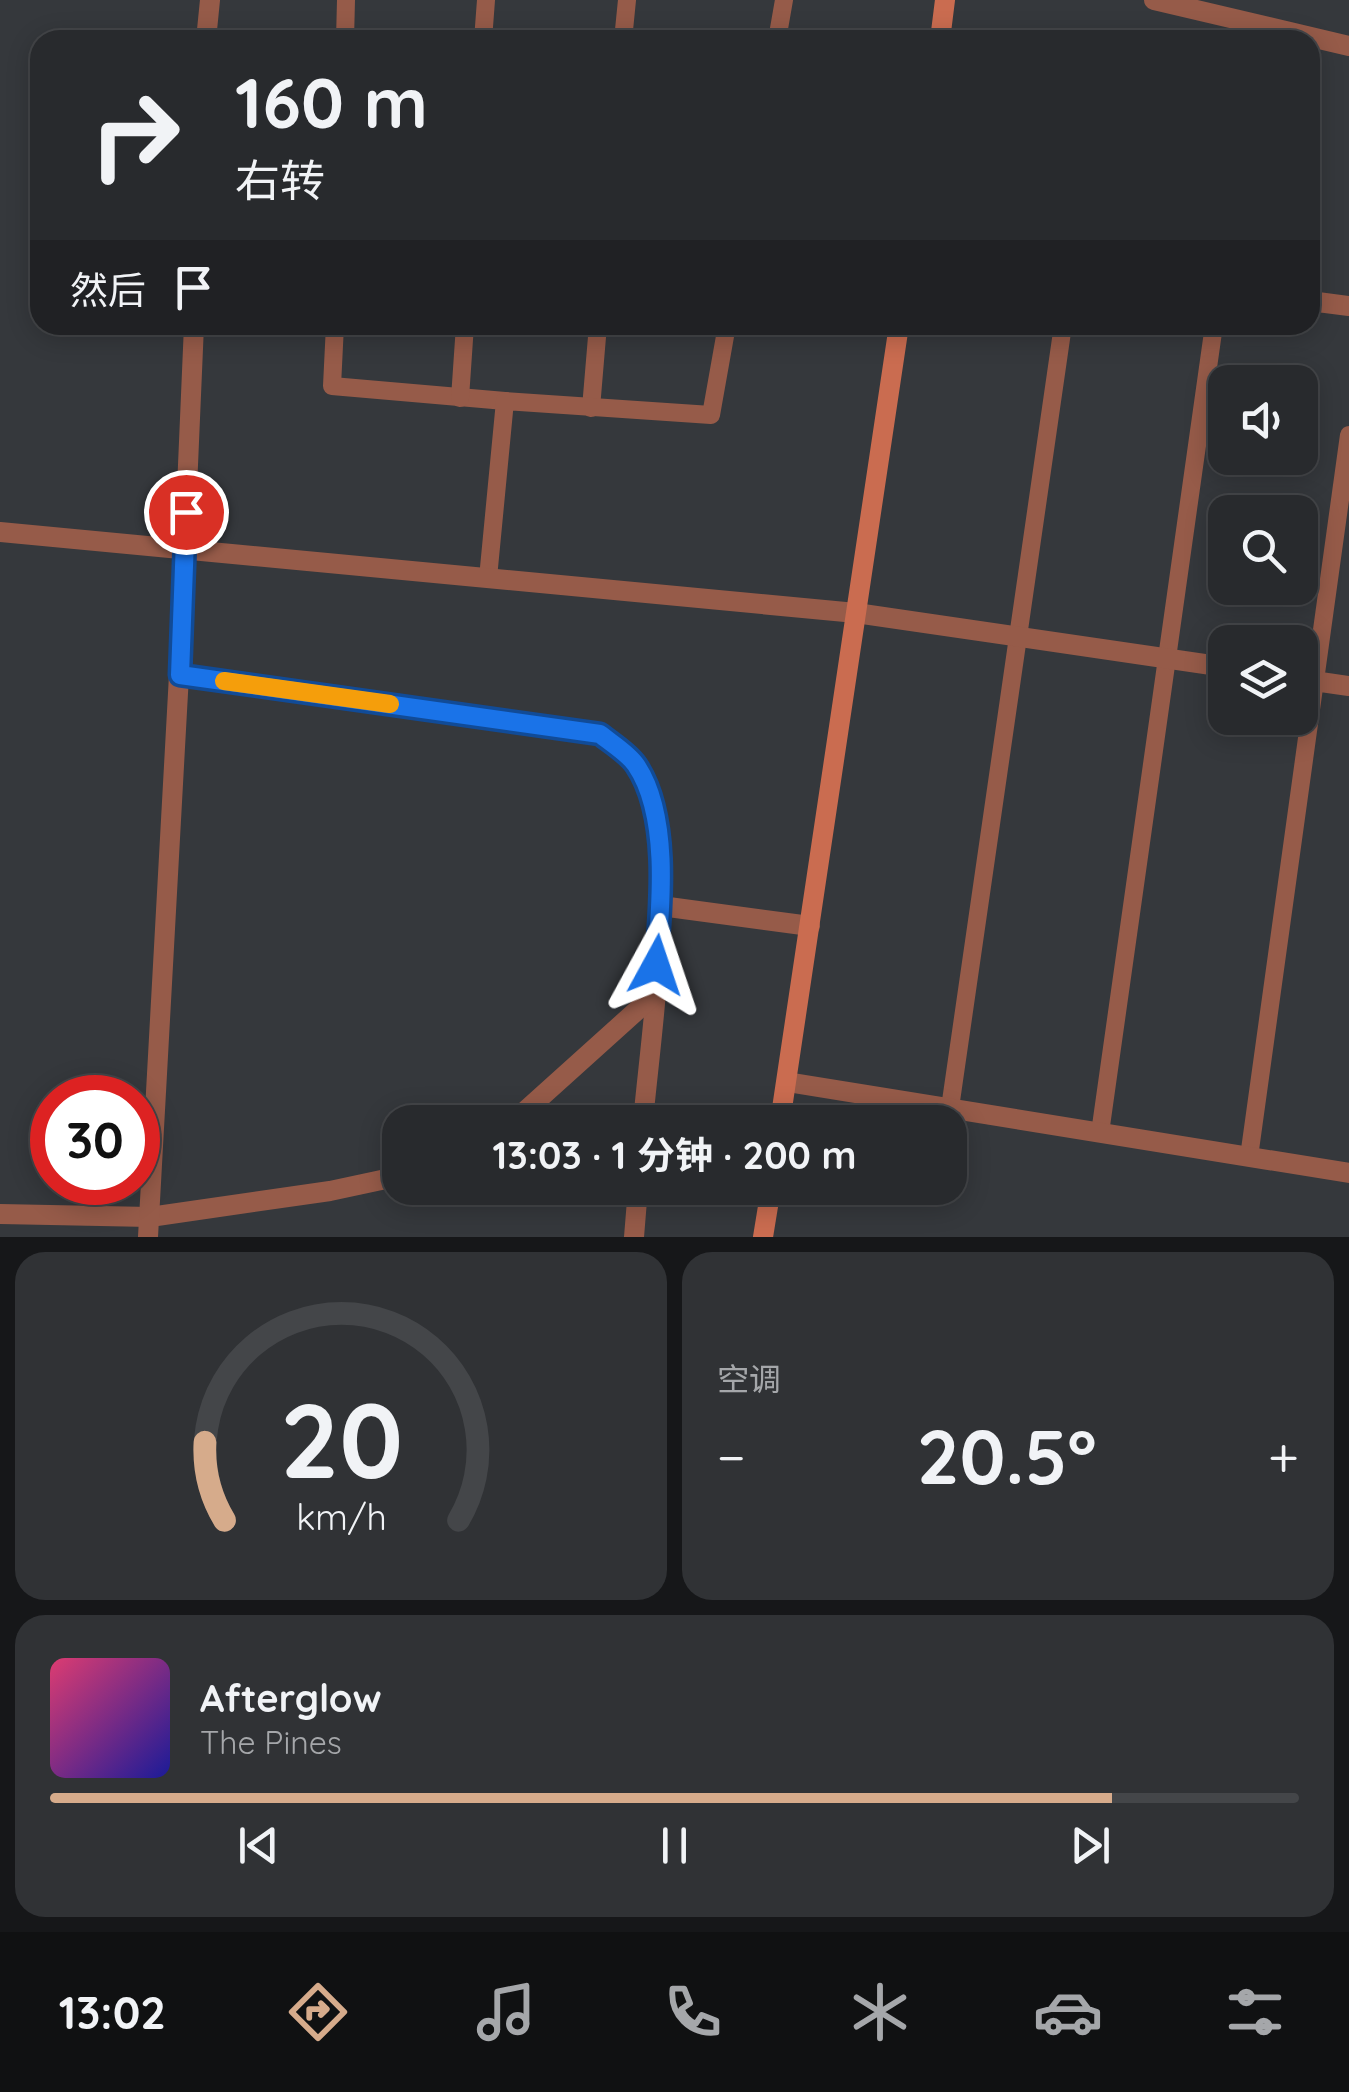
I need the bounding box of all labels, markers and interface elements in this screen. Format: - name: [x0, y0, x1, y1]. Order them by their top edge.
- text: 160 m: [235, 58, 428, 146]
- icon: right: [70, 70, 200, 200]
- text: 右转: [235, 152, 325, 208]
- icon: arrive: [166, 260, 221, 315]
- text: 然后: [70, 266, 146, 314]
- map controls: [1208, 365, 1318, 735]
- button: sound: [1208, 365, 1318, 475]
- pin: [144, 470, 229, 555]
- icon: arrive: [159, 485, 214, 540]
- button: search: [1208, 495, 1318, 605]
- button: layers: [1208, 625, 1318, 735]
- position arrow: [604, 913, 708, 1017]
- speed limit sign: 30: [30, 1075, 160, 1205]
- text: 13:03 · 1 分钟 · 200 m: [492, 1131, 857, 1179]
- text: 空调: [717, 1359, 781, 1399]
- text: 20: [279, 1374, 403, 1504]
- text: 20.5°: [917, 1409, 1097, 1503]
- text: −: [717, 1422, 746, 1491]
- text: +: [1268, 1422, 1299, 1491]
- text: km/h: [296, 1494, 386, 1539]
- text: Afterglow: [200, 1674, 382, 1722]
- text: The Pines: [200, 1722, 342, 1762]
- icon: previous: [231, 1818, 286, 1873]
- icon: pause: [647, 1818, 702, 1873]
- icon: next: [1063, 1818, 1118, 1873]
- icon: directions: [283, 1977, 353, 2047]
- icon: music: [471, 1977, 541, 2047]
- icon: phone: [658, 1977, 728, 2047]
- icon: climate: [845, 1977, 915, 2047]
- icon: car: [1033, 1977, 1103, 2047]
- icon: filters: [1220, 1977, 1290, 2047]
- text: 13:02: [59, 1984, 166, 2040]

